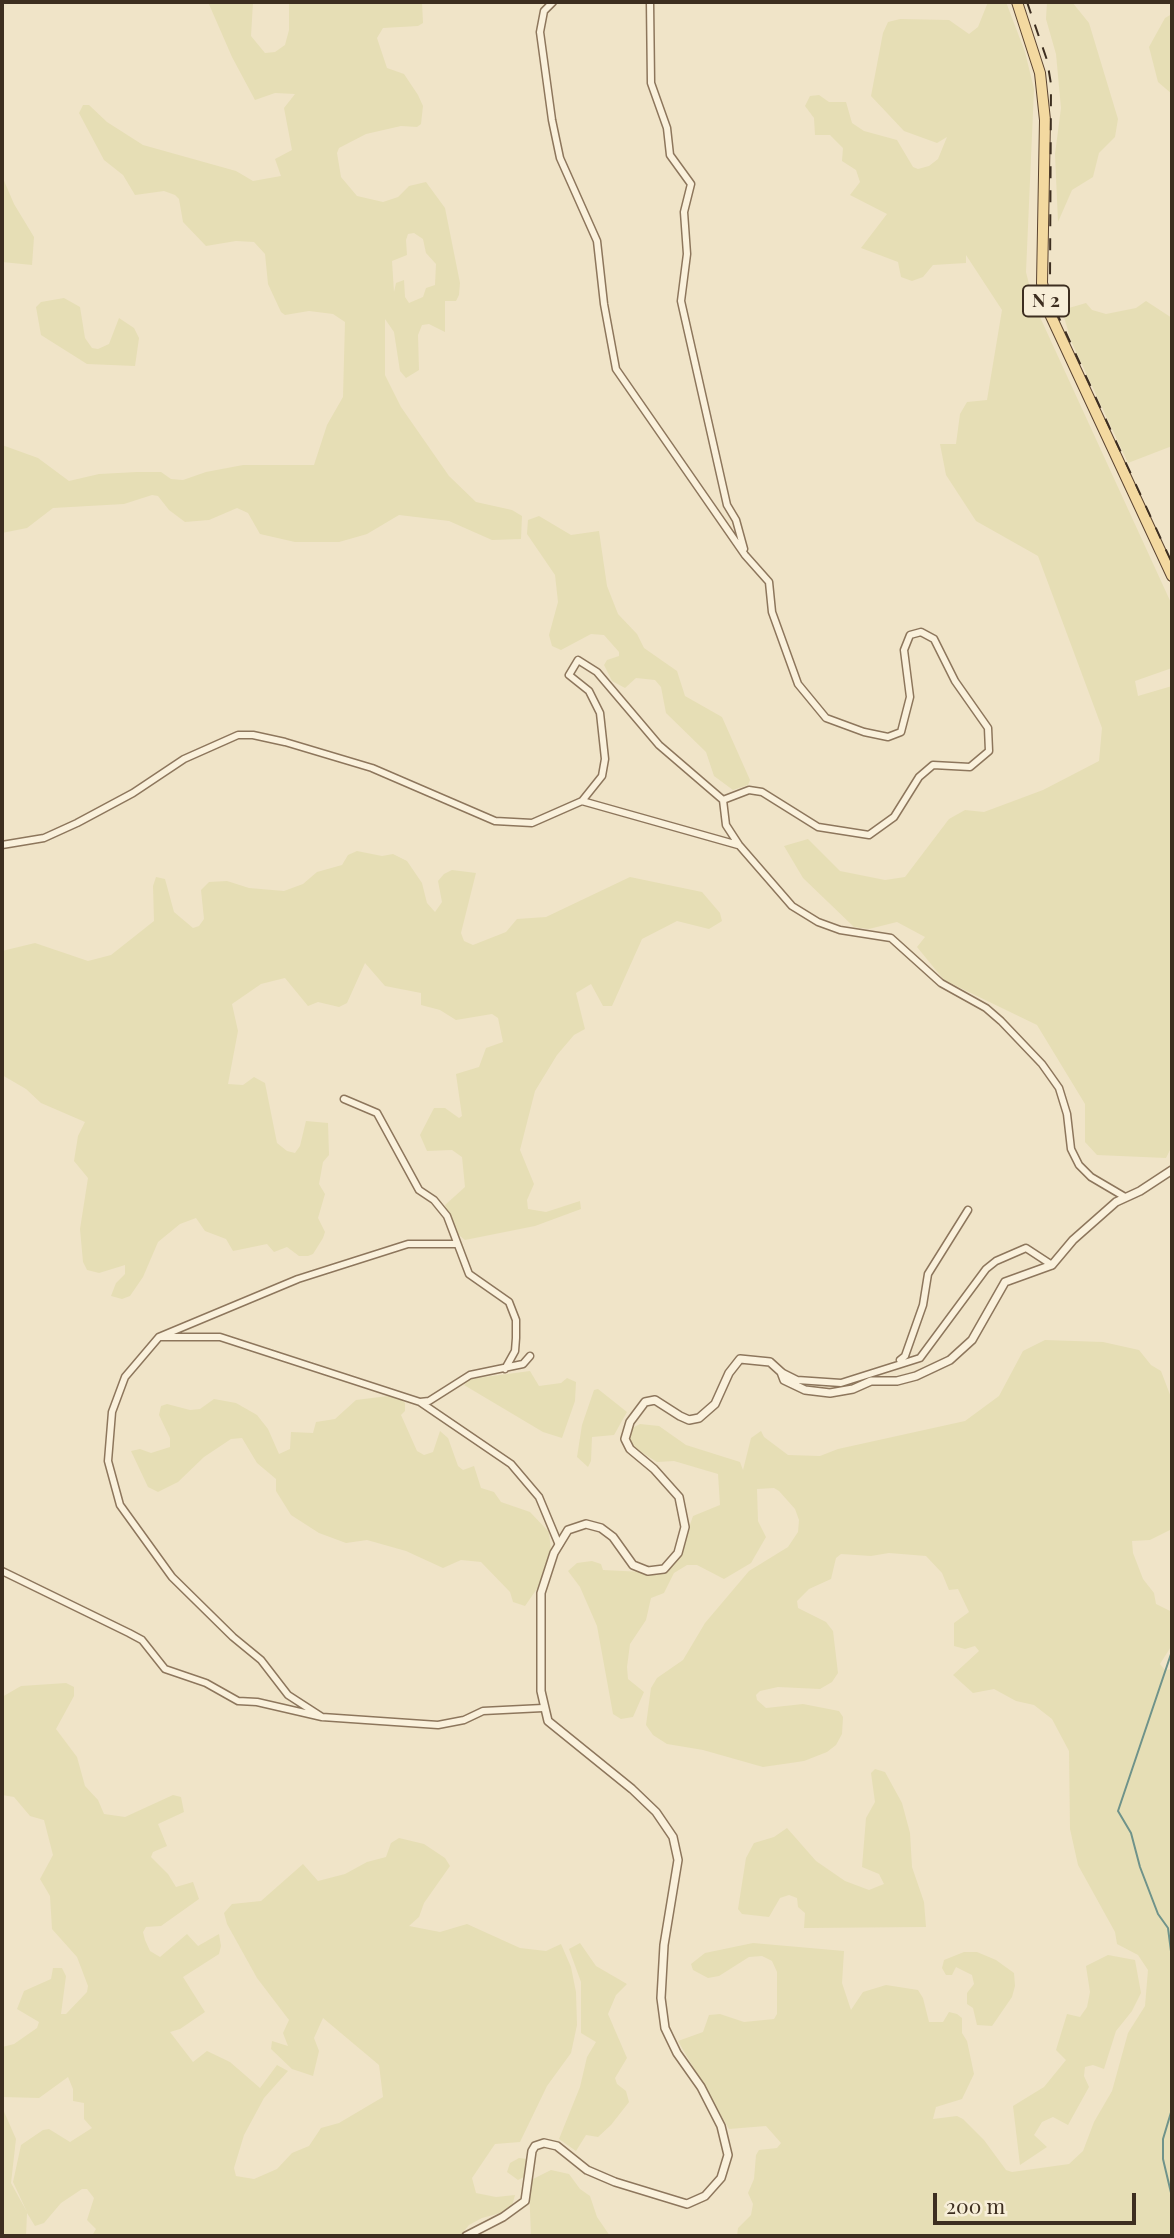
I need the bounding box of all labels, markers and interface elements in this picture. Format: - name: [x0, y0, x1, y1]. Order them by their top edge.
- road number: N 2: [1023, 286, 1069, 316]
- scale bar: [936, 2178, 1139, 2222]
- text: 200 m: [946, 2191, 1005, 2219]

